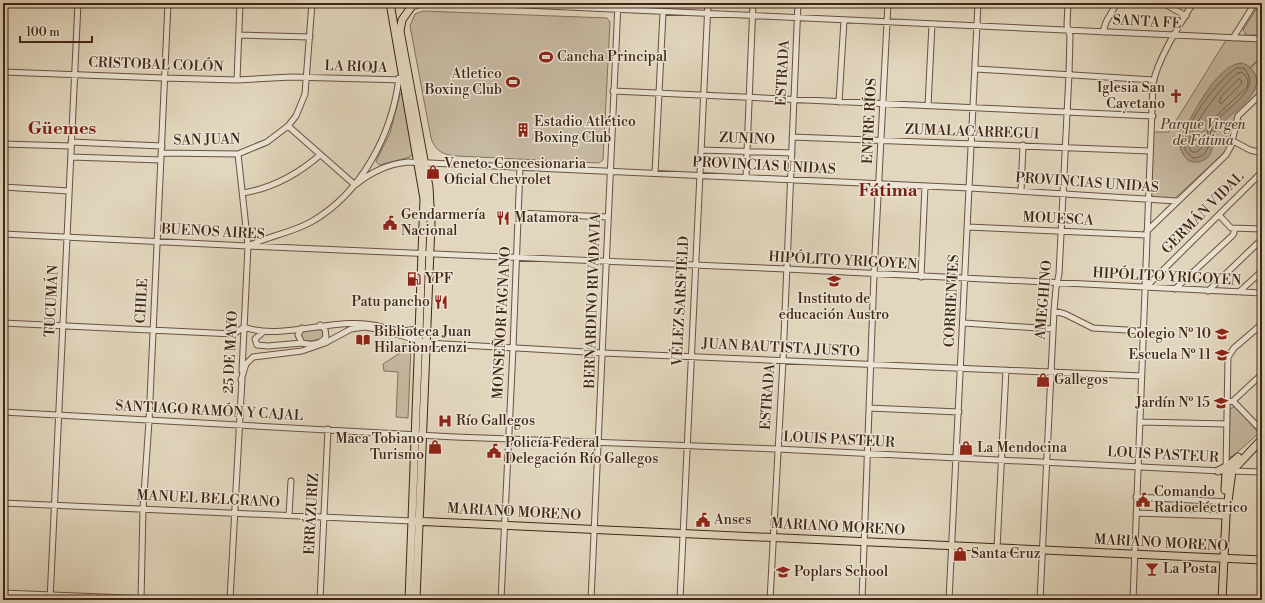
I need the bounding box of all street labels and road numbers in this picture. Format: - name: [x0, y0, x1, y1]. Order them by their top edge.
- street label: SANTA FE: [1112, 11, 1182, 33]
- street label: ESTRADA: [772, 39, 794, 107]
- street label: CRISTOBAL COLÓN: [88, 52, 225, 76]
- street label: LA RIOJA: [324, 57, 388, 77]
- street label: ENTRE RÍOS: [857, 77, 881, 164]
- street label: ZUMALACARREGUI: [905, 121, 1040, 143]
- street label: ZUNINO: [719, 129, 775, 149]
- street label: SAN JUAN: [173, 130, 241, 150]
- street label: PROVINCIAS UNIDAS: [692, 153, 836, 179]
- street label: GERMÁN VIDAL: [1157, 167, 1248, 258]
- street label: PROVINCIAS UNIDAS: [1015, 169, 1159, 197]
- street label: MOUESCA: [1022, 208, 1094, 230]
- street label: BERNARDINO RIVADAVIA: [581, 213, 605, 390]
- street label: BUENOS AIRES: [160, 220, 265, 244]
- street label: VÉLEZ SARSFIELD: [667, 235, 693, 367]
- street label: MONSEÑOR FAGNANO: [487, 246, 515, 400]
- street label: HIPÓLITO YRIGOYEN: [768, 246, 919, 274]
- street label: CORRIENTES: [941, 254, 963, 348]
- street label: AMEGHINO: [1031, 260, 1056, 341]
- street label: HIPÓLITO YRIGOYEN: [1092, 262, 1243, 290]
- street label: TUCUMÁN: [39, 264, 63, 338]
- street label: CHILE: [132, 278, 152, 324]
- street label: 25 DE MAYO: [220, 310, 242, 394]
- street label: JUAN BAUTISTA JUSTO: [701, 335, 860, 361]
- street label: ESTRADA: [757, 363, 779, 431]
- street label: SANTIAGO RAMÓN Y CAJAL: [115, 395, 303, 425]
- street label: LOUIS PASTEUR: [783, 428, 895, 452]
- street label: LOUIS PASTEUR: [1107, 443, 1219, 467]
- street label: ERRÁZURIZ: [299, 473, 323, 555]
- street label: MANUEL BELGRANO: [136, 486, 280, 512]
- street label: MARIANO MORENO: [446, 499, 582, 525]
- street label: MARIANO MORENO: [770, 514, 906, 540]
- street label: MARIANO MORENO: [1093, 530, 1229, 556]

